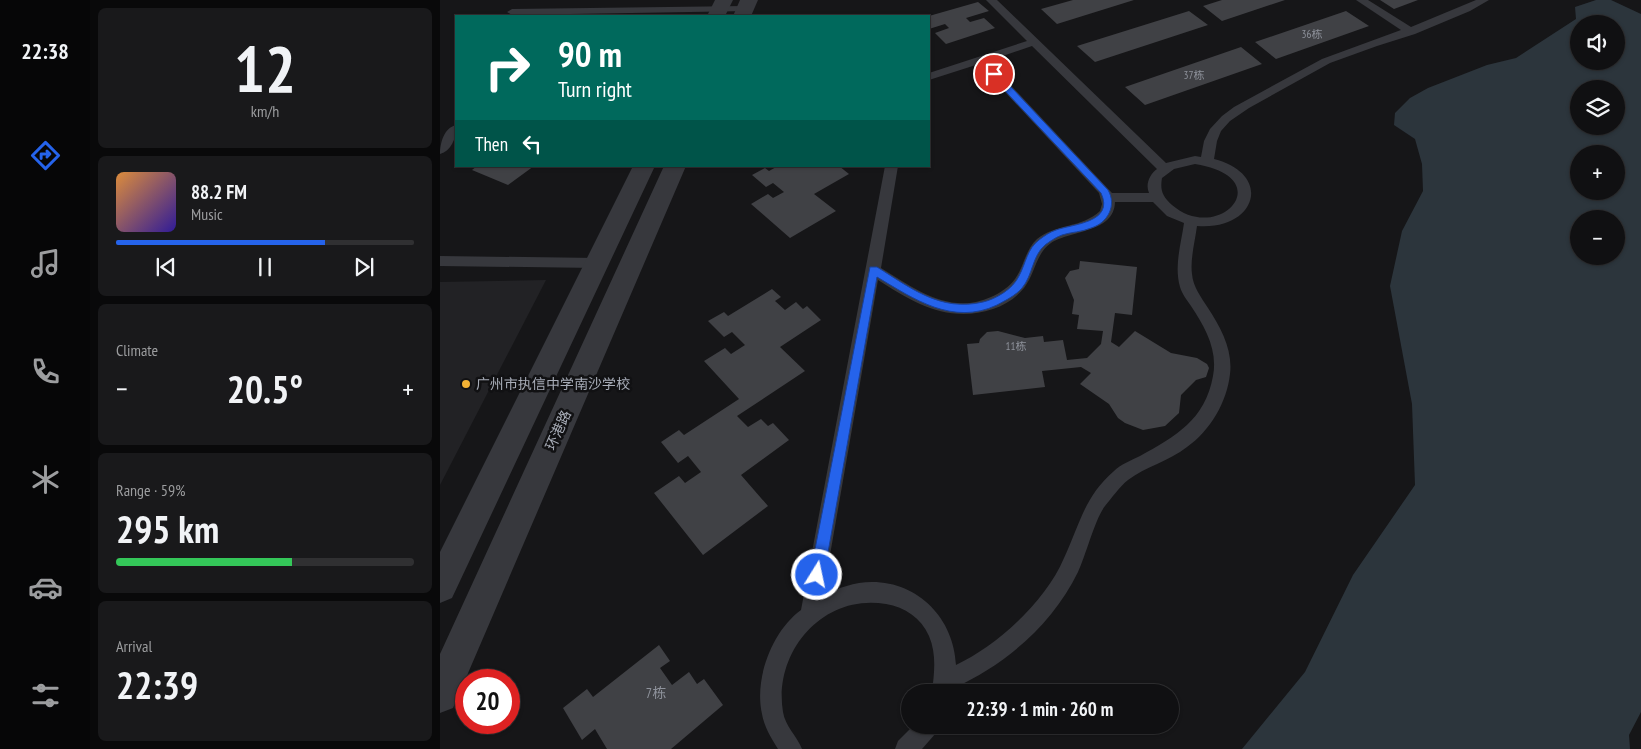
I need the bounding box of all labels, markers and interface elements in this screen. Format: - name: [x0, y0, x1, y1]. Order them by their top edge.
- map controls: [1570, 15, 1625, 265]
- button: sound: [1570, 15, 1625, 70]
- text: 12: [234, 26, 296, 110]
- house number: 36栋: [1302, 27, 1322, 41]
- text: 90 m: [558, 31, 622, 77]
- icon: right: [475, 35, 540, 100]
- text: 22:38: [21, 37, 69, 65]
- pin: [973, 53, 1015, 95]
- icon: arrive: [980, 60, 1008, 88]
- house number: 37栋: [1184, 68, 1204, 82]
- text: Turn right: [558, 75, 632, 103]
- button: layers: [1570, 80, 1625, 135]
- text: km/h: [251, 101, 279, 121]
- icon: left: [518, 130, 546, 158]
- text: Then: [475, 132, 508, 156]
- icon: directions: [28, 138, 63, 173]
- button: +: [1570, 145, 1625, 200]
- text: 88.2 FM: [191, 180, 247, 204]
- text: Music: [191, 204, 223, 224]
- button: −: [1570, 210, 1625, 265]
- icon: music: [28, 246, 63, 281]
- icon: previous: [152, 253, 180, 281]
- icon: pause: [251, 253, 279, 281]
- icon: next: [350, 253, 378, 281]
- house number: 11栋: [1006, 339, 1026, 353]
- text: Climate: [116, 340, 158, 360]
- icon: phone: [28, 354, 63, 389]
- text: 20.5°: [227, 364, 303, 413]
- text: −: [116, 370, 128, 407]
- text: +: [402, 370, 414, 407]
- place label: 广州市执信中学南沙学校: [476, 375, 630, 393]
- marker: 广州市执信中学南沙学校: [460, 378, 472, 390]
- street label: 环港路: [541, 407, 575, 453]
- icon: climate: [28, 462, 63, 497]
- text: Range · 59%: [116, 480, 185, 500]
- text: 295 km: [116, 504, 219, 553]
- position arrow: [790, 548, 842, 600]
- icon: car: [28, 570, 63, 605]
- text: Arrival: [116, 636, 152, 656]
- text: 22:39: [116, 660, 198, 709]
- speed limit sign: 20: [455, 669, 520, 734]
- icon: filters: [28, 678, 63, 713]
- house number: 7栋: [646, 684, 666, 702]
- text: 22:39 · 1 min · 260 m: [967, 697, 1113, 721]

